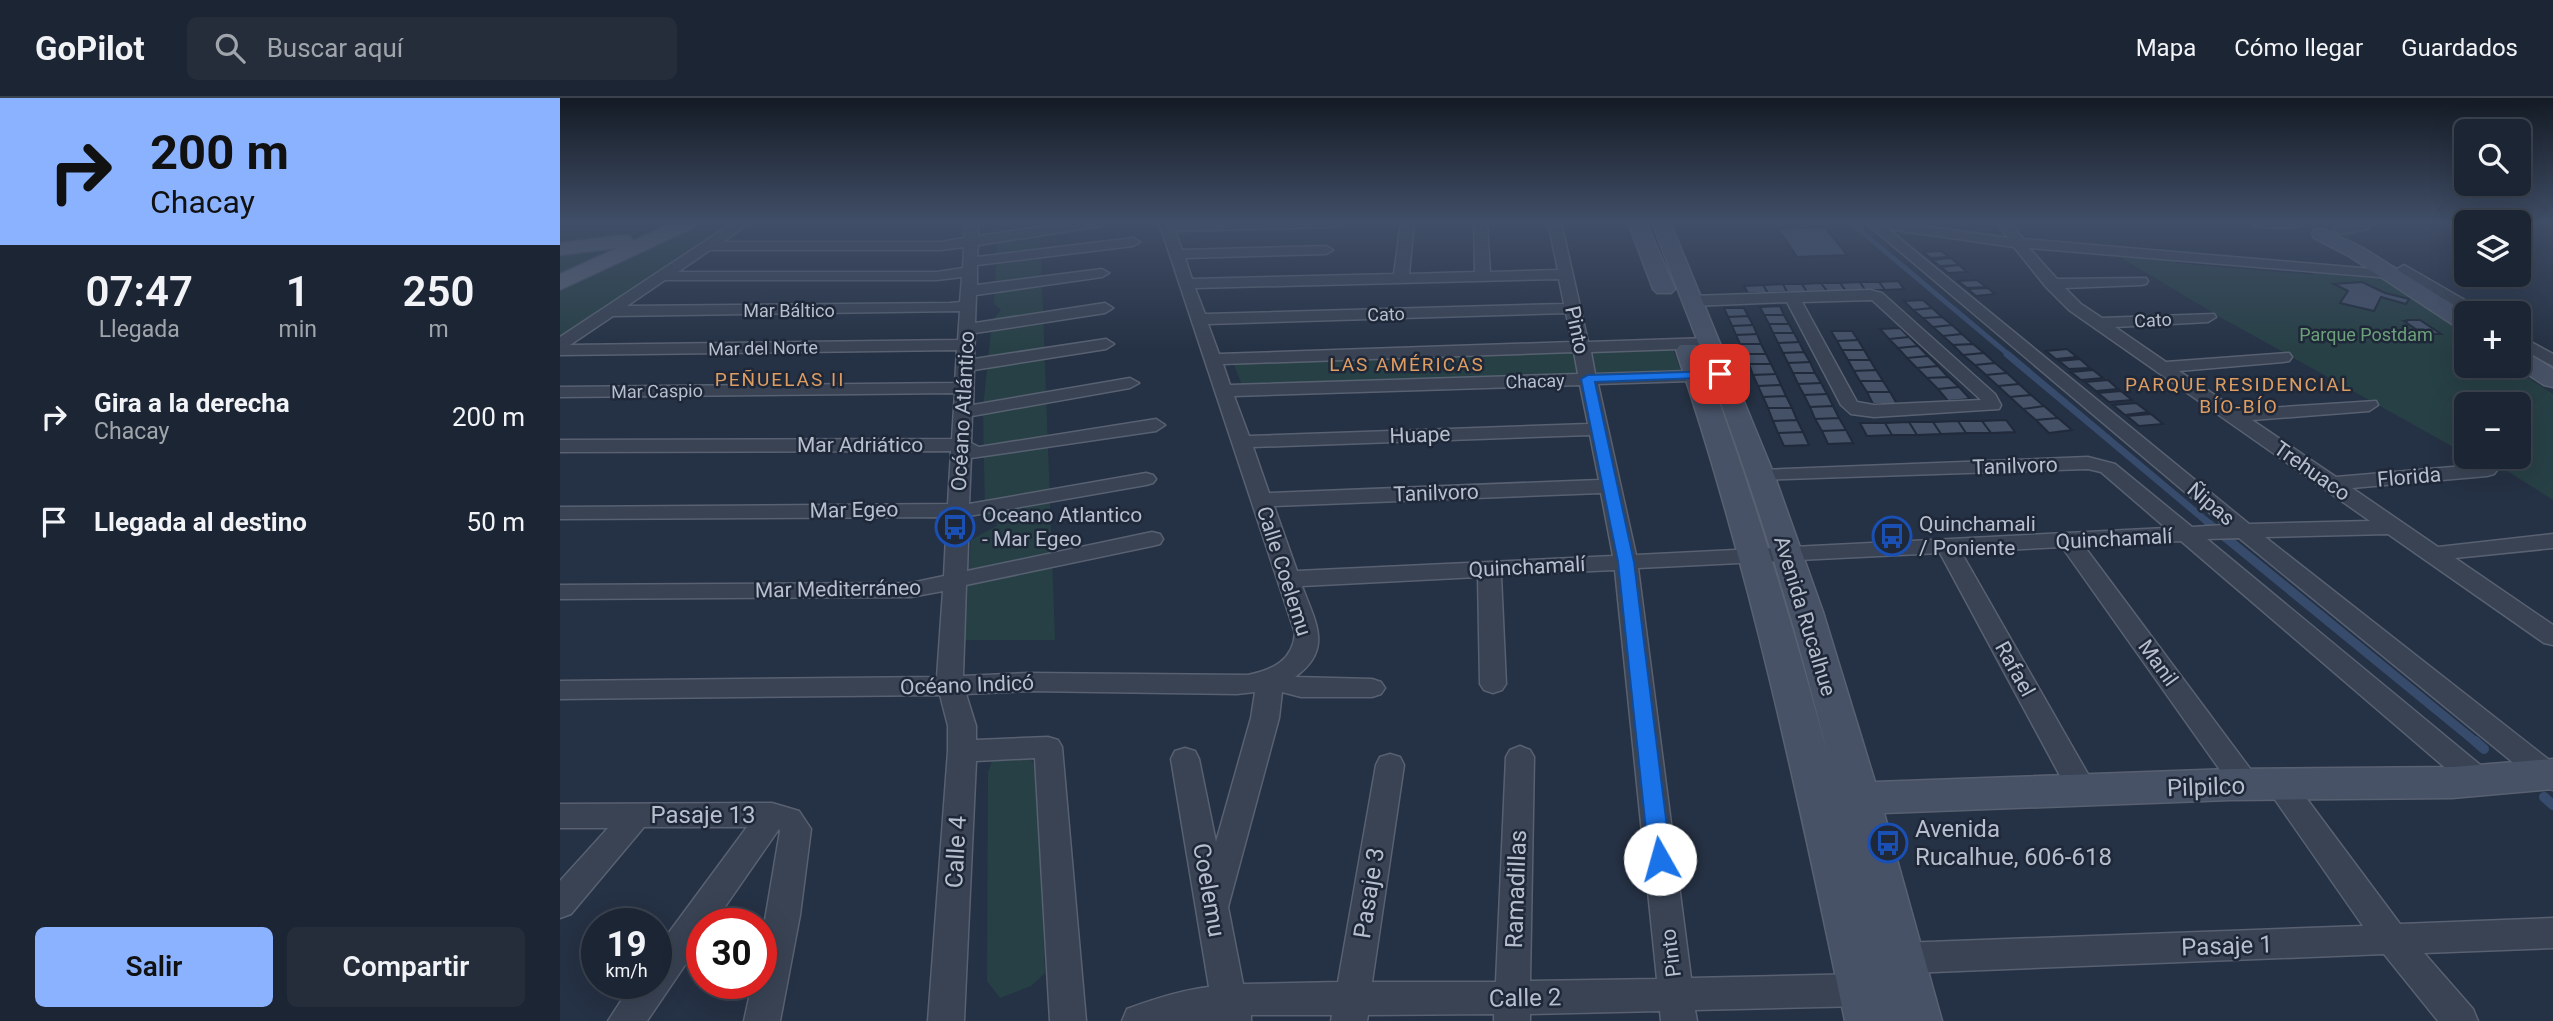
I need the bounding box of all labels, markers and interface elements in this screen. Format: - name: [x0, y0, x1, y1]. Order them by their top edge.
- search box: [187, 17, 677, 80]
- text: GoPilot: [35, 29, 145, 68]
- icon: search: [211, 29, 249, 67]
- text: Buscar aquí: [267, 33, 403, 63]
- text: Mapa: [2136, 34, 2196, 62]
- text: Cómo llegar: [2234, 34, 2363, 62]
- text: Guardados: [2401, 34, 2518, 62]
- map controls: [2454, 119, 2531, 469]
- button: search: [2454, 119, 2531, 196]
- text: 200 m: [150, 124, 289, 181]
- icon: right: [35, 126, 126, 217]
- text: Chacay: [150, 183, 255, 221]
- button: layers: [2454, 210, 2531, 287]
- text: 07:47: [86, 267, 193, 316]
- text: 1: [286, 267, 310, 316]
- text: 250: [402, 267, 474, 316]
- street label: Mar Báltico: [743, 300, 835, 321]
- button: +: [2454, 301, 2531, 378]
- street label: Cato: [1367, 303, 1405, 325]
- street label: Pinto: [1560, 304, 1594, 356]
- street label: Cato: [2134, 309, 2172, 331]
- text: Llegada: [99, 316, 180, 343]
- text: min: [278, 316, 317, 343]
- text: m: [428, 316, 449, 343]
- park label: Parque Postdam: [2299, 324, 2433, 345]
- street label: Océano Atlántico: [947, 330, 979, 492]
- street label: Mar del Norte: [708, 337, 818, 359]
- pin: [1690, 344, 1750, 404]
- district label: LAS AMÉRICAS: [1329, 353, 1485, 376]
- icon: arrive: [1701, 355, 1739, 393]
- district label: PEÑUELAS II: [715, 368, 845, 391]
- street label: Chacay: [1505, 369, 1565, 393]
- district label: PARQUE RESIDENCIAL BÍO-BÍO: [2125, 373, 2353, 418]
- street label: Mar Caspio: [611, 380, 703, 402]
- text: Gira a la derecha: [94, 388, 290, 418]
- button: −: [2454, 392, 2531, 469]
- icon: right: [35, 398, 73, 436]
- text: 200 m: [452, 402, 525, 432]
- text: Chacay: [94, 418, 169, 445]
- street label: Huape: [1389, 422, 1451, 448]
- street label: Mar Adriático: [797, 433, 923, 457]
- street label: Trehuaco: [2269, 436, 2355, 506]
- street label: Tanilvoro: [1972, 453, 2058, 479]
- street label: Florida: [2376, 462, 2442, 492]
- street label: Ñipas: [2183, 477, 2239, 531]
- street label: Tanilvoro: [1393, 480, 1479, 506]
- street label: Mar Egeo: [809, 497, 899, 523]
- icon: arrive: [35, 503, 73, 541]
- place label: Oceano Atlantico - Mar Egeo: [982, 503, 1142, 551]
- street label: Calle Coelemu: [1252, 503, 1316, 639]
- bus stop icon: Oceano Atlantico - Mar Egeo: [934, 506, 976, 548]
- text: Llegada al destino: [94, 507, 307, 537]
- text: 50 m: [467, 507, 525, 537]
- place label: Quinchamali / Poniente: [1919, 512, 2036, 560]
- bus stop icon: Quinchamali / Poniente: [1871, 515, 1913, 557]
- street label: Quinchamalí: [2055, 524, 2174, 554]
- street label: Avenida Rucalhue: [1769, 533, 1841, 699]
- street label: Quinchamalí: [1468, 552, 1587, 582]
- street label: Mar Mediterráneo: [755, 576, 921, 602]
- street label: Manil: [2133, 635, 2183, 691]
- street label: Rafael: [1990, 637, 2040, 701]
- street label: Océano Indicó: [900, 671, 1034, 699]
- street label: Pilpilco: [2166, 772, 2246, 802]
- street label: Pasaje 13: [651, 801, 755, 829]
- street label: Calle 4: [940, 815, 972, 889]
- place label: Avenida Rucalhue, 606-618: [1915, 815, 2112, 871]
- position arrow: [1623, 822, 1697, 896]
- bus stop icon: Avenida Rucalhue, 606-618: [1867, 822, 1909, 864]
- street label: Ramadillas: [1500, 829, 1532, 949]
- street label: Coelemu: [1187, 841, 1231, 939]
- street label: Pasaje 3: [1348, 846, 1390, 940]
- speed limit sign: 30: [686, 908, 777, 999]
- text: 19: [606, 924, 647, 965]
- button: Salir: [35, 927, 273, 1007]
- button: Compartir: [287, 927, 525, 1007]
- street label: Pinto: [1656, 927, 1686, 979]
- street label: Pasaje 1: [2181, 930, 2273, 962]
- text: km/h: [605, 960, 648, 981]
- street label: Calle 2: [1489, 983, 1561, 1013]

